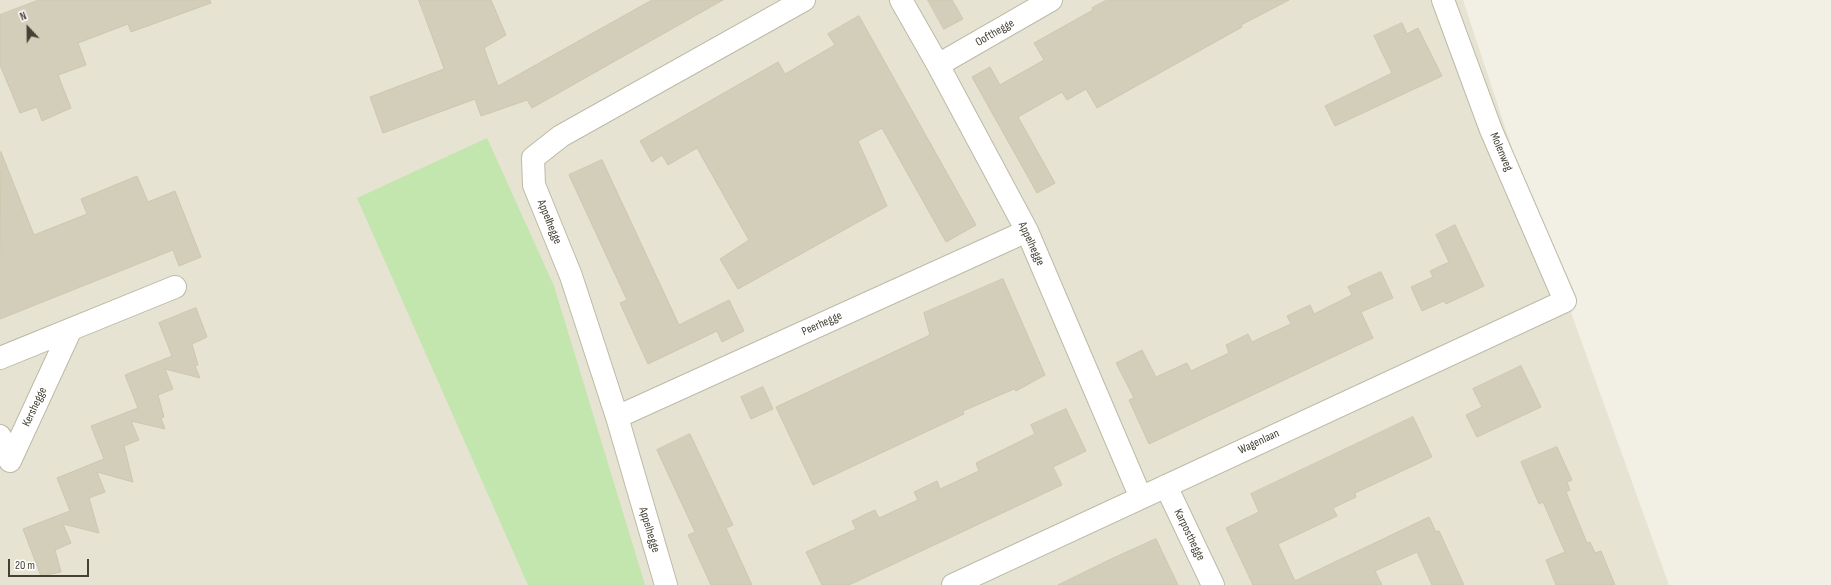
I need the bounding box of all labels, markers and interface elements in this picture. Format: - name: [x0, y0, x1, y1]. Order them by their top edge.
- north arrow: [8, 8, 48, 48]
- text: N: [18, 9, 28, 24]
- street label: Oofthegge: [973, 16, 1017, 50]
- street label: Molenweg: [1486, 131, 1516, 173]
- street label: Appelhegge: [534, 198, 564, 246]
- street label: Appelhegge: [1015, 220, 1047, 268]
- street label: Peerhegge: [800, 309, 844, 339]
- street label: Kershegge: [20, 385, 50, 429]
- street label: Wagenlaan: [1236, 426, 1282, 458]
- street label: Appelhegge: [635, 506, 663, 554]
- street label: Karposthegge: [1170, 507, 1208, 563]
- scale bar: [10, 551, 91, 577]
- text: 20 m: [15, 558, 35, 573]

